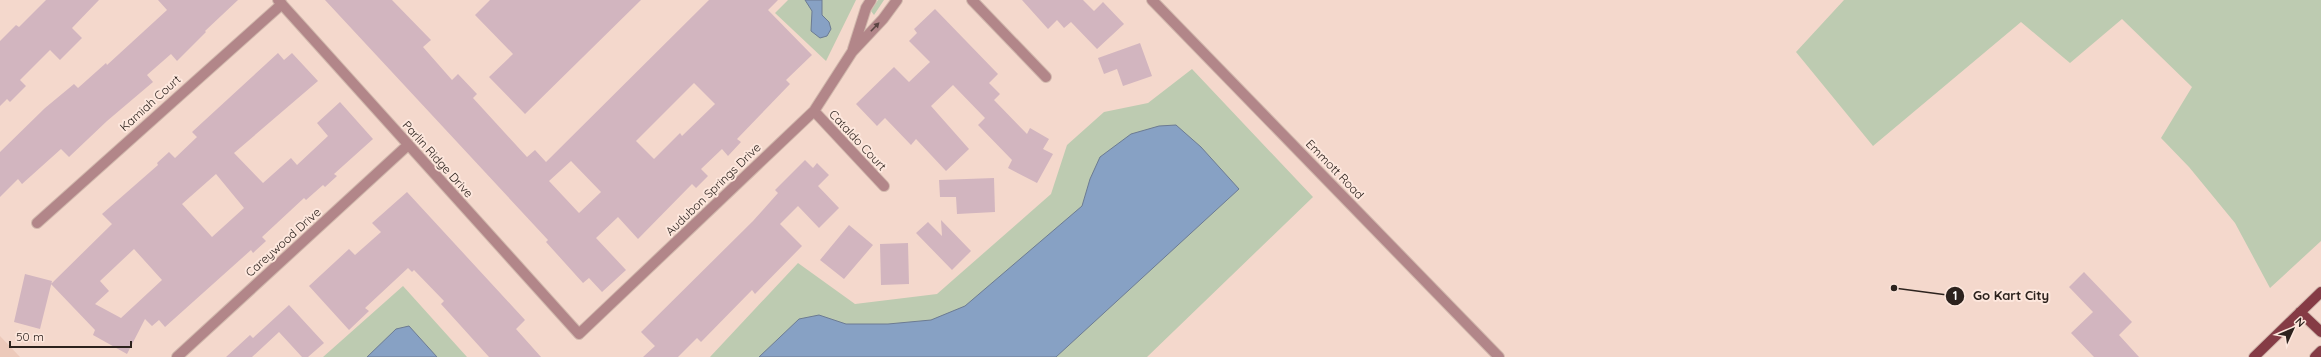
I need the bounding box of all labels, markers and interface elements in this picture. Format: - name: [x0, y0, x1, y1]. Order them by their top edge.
- one-way arrow: [871, 22, 880, 32]
- street label: Kamiah Court: [116, 72, 184, 134]
- street label: Cataldo Court: [826, 107, 890, 173]
- street label: Parlin Ridge Drive: [399, 117, 477, 201]
- street label: Emmott Road: [1303, 136, 1367, 202]
- street label: Audubon Springs Drive: [662, 139, 764, 238]
- street label: Careywood Drive: [242, 204, 324, 280]
- callout: Go Kart City: [1945, 283, 2057, 308]
- text: Go Kart City: [1973, 287, 2049, 303]
- text: 1: [1953, 288, 1957, 303]
- north arrow: [2273, 309, 2313, 349]
- text: N: [2292, 314, 2308, 330]
- scale bar: [10, 323, 131, 349]
- text: 50 m: [16, 329, 44, 344]

